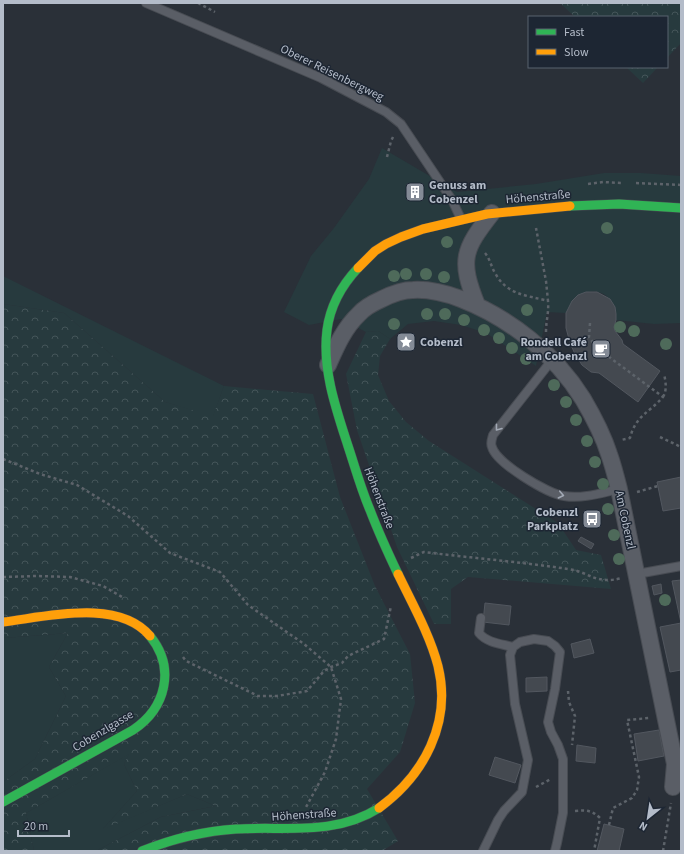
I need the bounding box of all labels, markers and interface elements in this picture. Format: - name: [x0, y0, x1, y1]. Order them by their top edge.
- legend: [528, 16, 668, 68]
- text: Fast: [564, 24, 584, 41]
- street label: Oberer Reisenbergweg: [277, 41, 387, 105]
- text: Slow: [564, 44, 589, 61]
- place label: Genuss am Cobenzel: [429, 177, 486, 208]
- building icon: Genuss am Cobenzel: [404, 181, 426, 203]
- street label: Höhenstraße: [505, 186, 571, 208]
- place icon: Cobenzl: [395, 331, 417, 353]
- place label: Cobenzl: [420, 334, 463, 351]
- place label: Rondell Café am Cobenzl: [520, 334, 588, 365]
- cafe icon: Rondell Café am Cobenzl: [590, 338, 612, 360]
- one-way arrow: [496, 424, 503, 431]
- street label: Höhenstraße: [359, 465, 399, 531]
- street label: Am Cobenzl: [610, 489, 640, 551]
- one-way arrow: [558, 491, 564, 499]
- place label: Cobenzl Parkplatz: [527, 504, 579, 535]
- bus stop icon: Cobenzl Parkplatz: [581, 508, 603, 530]
- street label: Cobenzlgasse: [69, 706, 137, 756]
- north arrow: [628, 798, 668, 838]
- street label: Höhenstraße: [271, 804, 337, 826]
- scale bar: [18, 812, 69, 838]
- text: 20 m: [24, 818, 48, 835]
- text: N: [636, 818, 650, 835]

